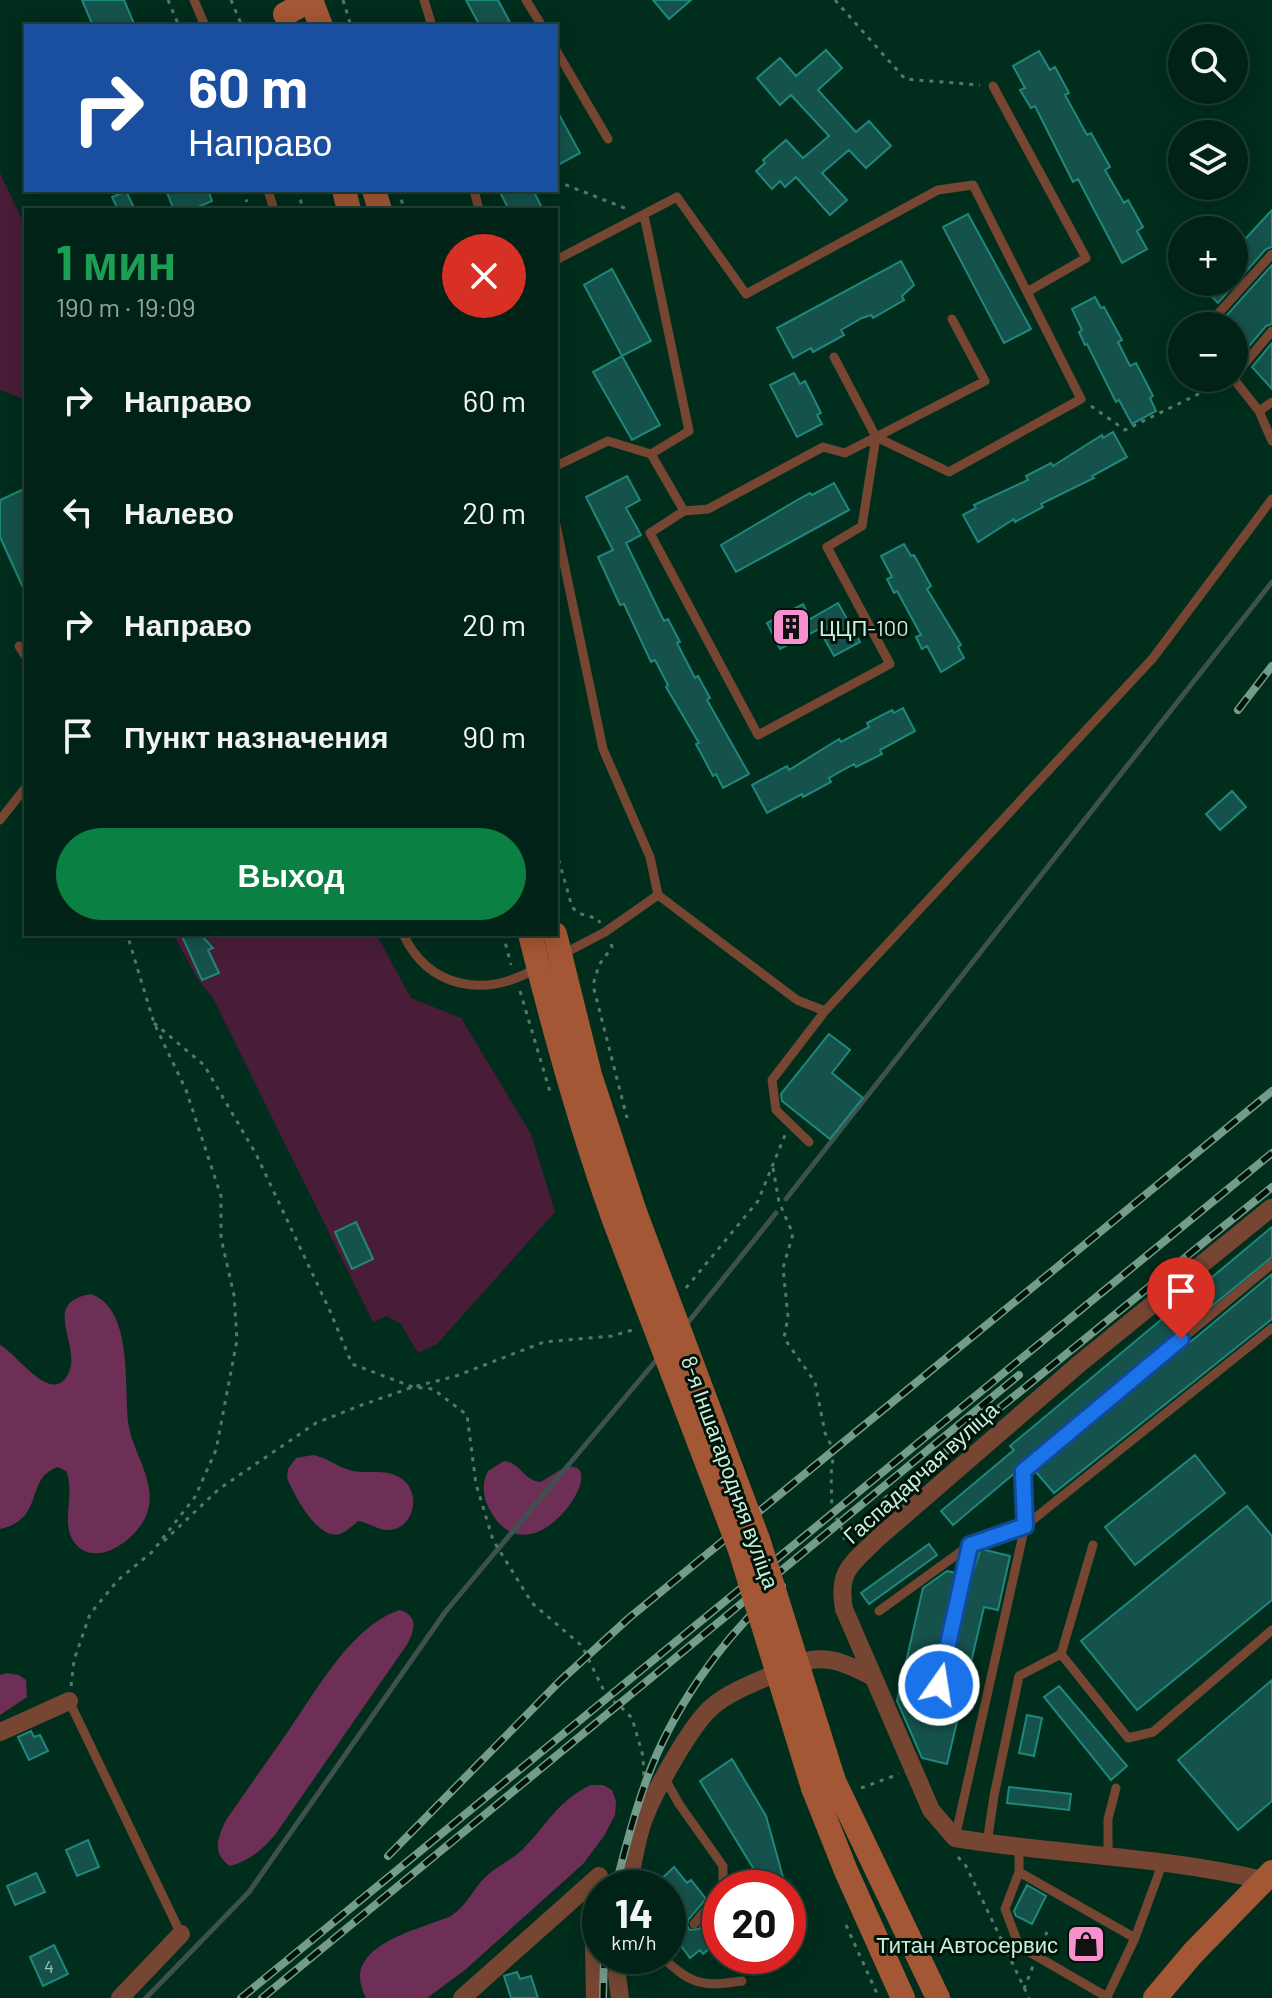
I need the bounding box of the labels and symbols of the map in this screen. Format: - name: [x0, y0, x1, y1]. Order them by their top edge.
- building icon: ЦЦП-100: [770, 606, 812, 648]
- place label: ЦЦП-100: [819, 614, 909, 641]
- pin: [1147, 1257, 1215, 1339]
- street label: 8-я Іншагародняя вуліца: [676, 1352, 786, 1593]
- street label: Гаспадарчая вуліца: [837, 1395, 1004, 1549]
- position arrow: [897, 1643, 981, 1727]
- speed limit sign: 20: [702, 1870, 806, 1974]
- shop icon: Титан Автосервис: [1065, 1923, 1107, 1965]
- place label: Титан Автосервис: [876, 1931, 1058, 1958]
- house number: 4: [44, 1955, 54, 1977]

